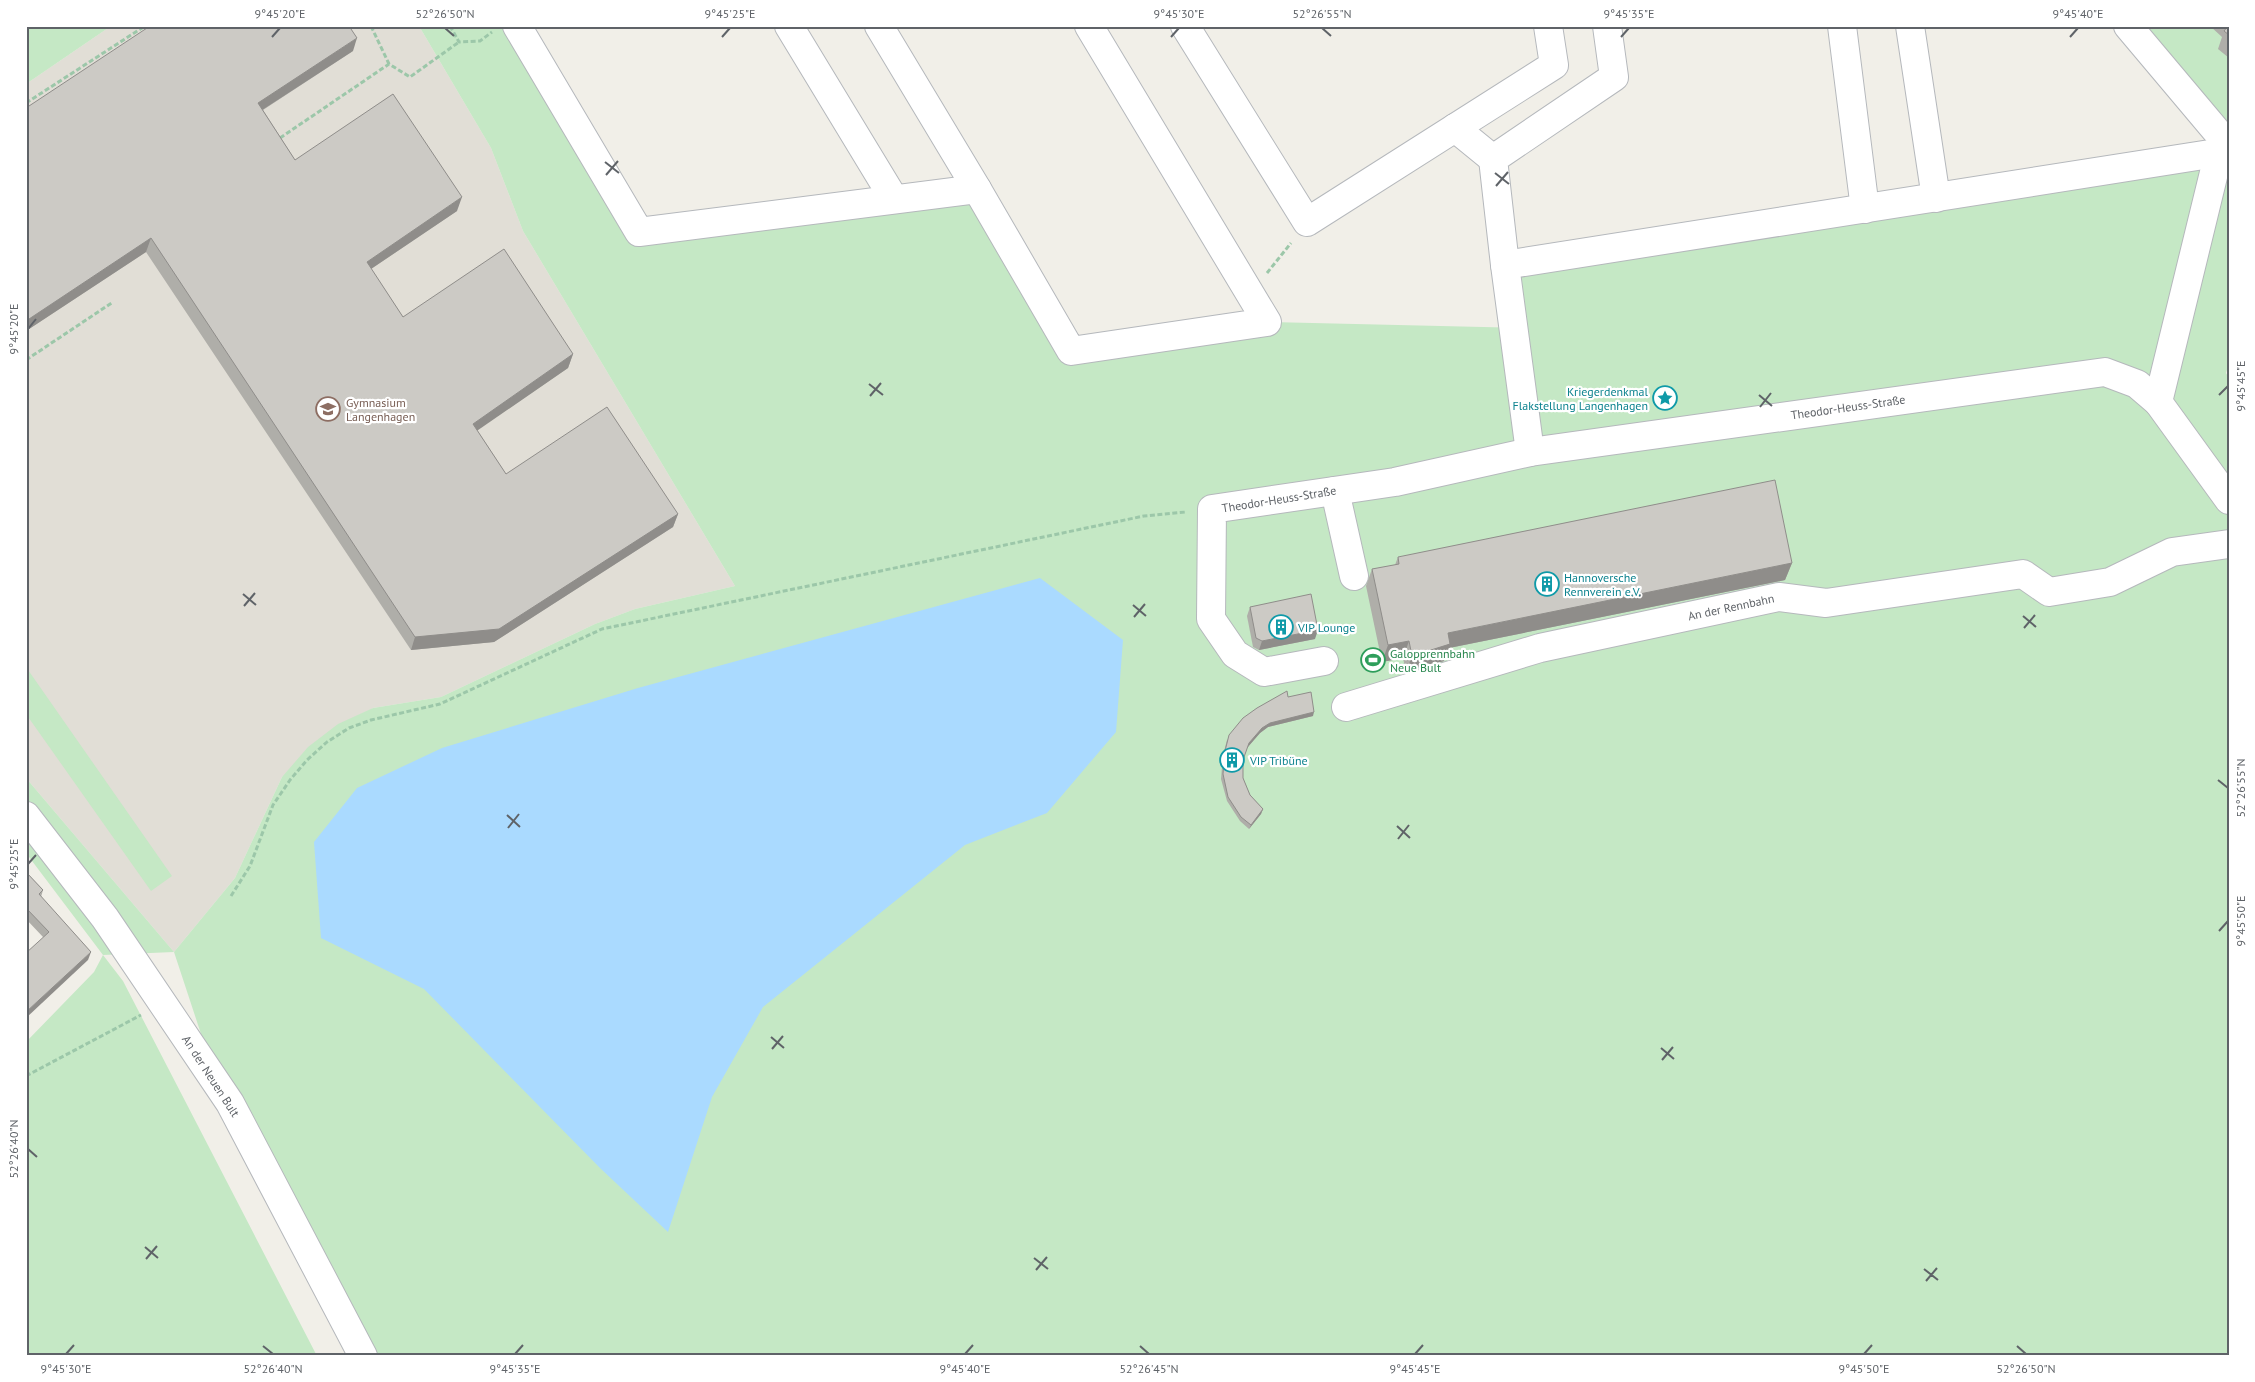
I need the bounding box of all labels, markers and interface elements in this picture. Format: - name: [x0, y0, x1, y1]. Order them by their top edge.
- text: 9°45'20"E: [255, 6, 305, 21]
- text: 52°26'50"N: [415, 6, 475, 21]
- text: 9°45'25"E: [705, 6, 755, 21]
- text: 9°45'30"E: [1154, 6, 1204, 21]
- text: 52°26'55"N: [1292, 6, 1352, 21]
- text: 9°45'35"E: [1604, 6, 1654, 21]
- text: 9°45'40"E: [2053, 6, 2103, 21]
- text: 9°45'20"E: [6, 304, 21, 354]
- text: 9°45'45"E: [2233, 361, 2248, 411]
- place label: Kriegerdenkmal Flakstellung Langenhagen: [1513, 384, 1648, 413]
- place icon: Kriegerdenkmal Flakstellung Langenhagen: [1652, 385, 1678, 411]
- street label: Theodor-Heuss-Straße: [1790, 392, 1906, 422]
- place label: Gymnasium Langenhagen: [346, 395, 415, 424]
- school or university icon: Gymnasium Langenhagen: [315, 396, 341, 422]
- street label: Theodor-Heuss-Straße: [1221, 483, 1337, 515]
- place label: Hannoversche Rennverein e.V.: [1564, 570, 1641, 599]
- building icon: Hannoversche Rennverein e.V.: [1534, 571, 1560, 597]
- street label: An der Rennbahn: [1686, 591, 1776, 623]
- building icon: VIP Lounge: [1268, 614, 1294, 640]
- place label: VIP Lounge: [1297, 620, 1355, 635]
- place label: Galopprennbahn Neue Bult: [1390, 646, 1475, 675]
- sports icon: Galopprennbahn Neue Bult: [1360, 647, 1386, 673]
- building icon: VIP Tribüne: [1219, 747, 1245, 773]
- place label: VIP Tribüne: [1249, 753, 1308, 768]
- text: 52°26'55"N: [2233, 758, 2248, 818]
- text: 9°45'25"E: [6, 839, 21, 889]
- text: 9°45'50"E: [2233, 896, 2248, 946]
- street label: An der Neuen Bult: [179, 1032, 243, 1120]
- text: 52°26'40"N: [6, 1119, 21, 1179]
- text: 9°45'30"E: [41, 1361, 91, 1376]
- text: 52°26'40"N: [243, 1361, 303, 1376]
- text: 9°45'35"E: [490, 1361, 540, 1376]
- text: 9°45'40"E: [940, 1361, 990, 1376]
- text: 52°26'45"N: [1119, 1361, 1179, 1376]
- text: 9°45'45"E: [1390, 1361, 1440, 1376]
- text: 9°45'50"E: [1839, 1361, 1889, 1376]
- text: 52°26'50"N: [1996, 1361, 2056, 1376]

